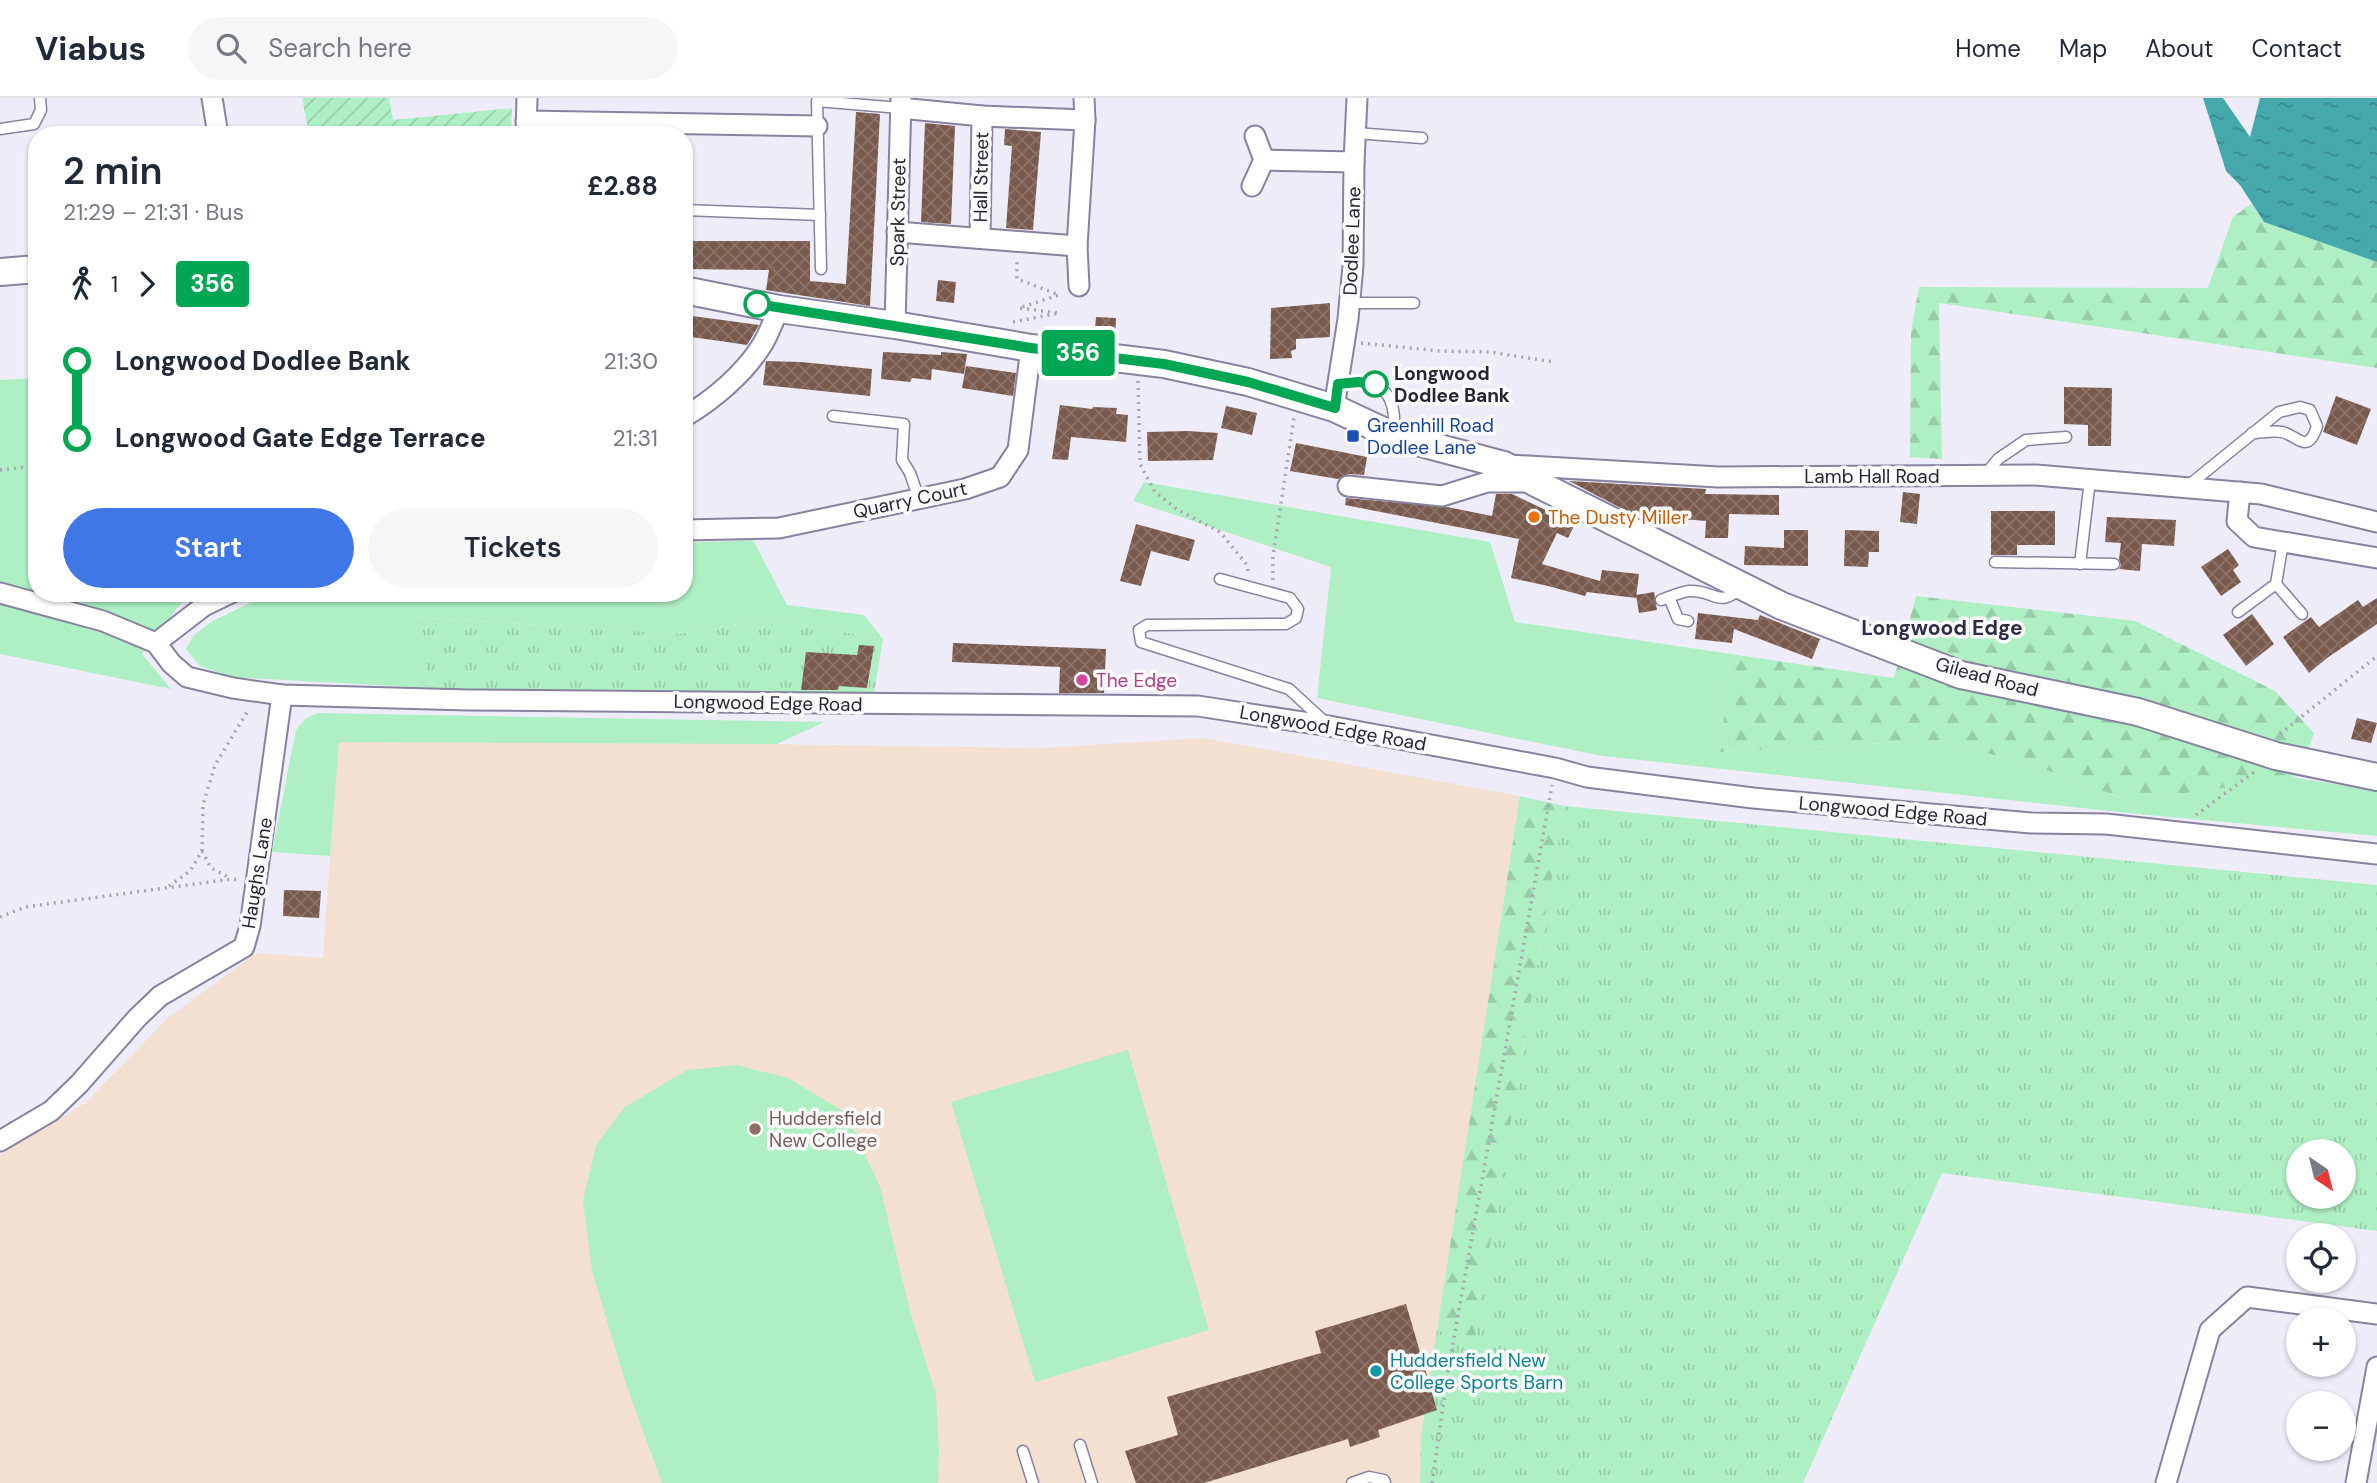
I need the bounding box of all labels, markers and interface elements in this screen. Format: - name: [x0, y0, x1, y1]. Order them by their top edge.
- search box: [188, 17, 678, 80]
- text: Viabus: [35, 27, 146, 70]
- icon: search: [212, 29, 250, 67]
- text: Search here: [268, 31, 412, 65]
- text: Home: [1955, 33, 2021, 64]
- text: Map: [2059, 33, 2107, 64]
- text: About: [2145, 33, 2214, 64]
- text: Contact: [2252, 33, 2342, 64]
- street label: Hall Street: [968, 131, 994, 223]
- text: 2 min: [63, 146, 162, 196]
- street label: Spark Street: [885, 157, 911, 267]
- text: £2.88: [587, 169, 658, 203]
- street label: Dodlee Lane: [1338, 186, 1366, 296]
- text: 21:29 – 21:31 · Bus: [63, 197, 244, 227]
- icon: walk: [63, 265, 101, 303]
- icon: forward: [128, 265, 166, 303]
- text: 356: [190, 268, 235, 299]
- text: 1: [111, 269, 118, 299]
- unlabelled marker: [744, 291, 770, 317]
- line badge: 356: [1038, 330, 1118, 376]
- text: 356: [1056, 337, 1100, 368]
- text: Longwood Dodlee Bank: [115, 344, 411, 378]
- text: 21:30: [604, 346, 658, 376]
- place label: Longwood Dodlee Bank: [1394, 361, 1510, 408]
- marker: Longwood Dodlee Bank: [1362, 371, 1388, 397]
- place label: Greenhill Road Dodlee Lane: [1367, 413, 1494, 460]
- text: Longwood Gate Edge Terrace: [115, 421, 486, 455]
- text: 21:31: [613, 423, 658, 453]
- marker: Greenhill Road Dodlee Lane: [1345, 428, 1361, 444]
- street label: Lamb Hall Road: [1804, 464, 1940, 489]
- street label: Quarry Court: [851, 476, 969, 524]
- place label: The Dusty Miller: [1548, 505, 1688, 530]
- button: Start: [63, 508, 354, 588]
- button: Tickets: [368, 508, 658, 588]
- marker: The Dusty Miller: [1526, 509, 1542, 525]
- district label: Longwood Edge: [1861, 614, 2023, 642]
- street label: Gilead Road: [1933, 651, 2041, 703]
- place label: The Edge: [1096, 668, 1177, 693]
- marker: The Edge: [1074, 672, 1090, 688]
- street label: Longwood Edge Road: [673, 689, 863, 717]
- street label: Longwood Edge Road: [1238, 699, 1428, 757]
- street label: Longwood Edge Road: [1798, 790, 1988, 832]
- street label: Haughs Lane: [236, 816, 278, 930]
- place label: Huddersfield New College: [769, 1106, 882, 1153]
- marker: Huddersfield New College: [747, 1121, 763, 1137]
- north arrow: [2286, 1139, 2356, 1209]
- map controls: [2286, 1139, 2356, 1461]
- button: locate: [2286, 1223, 2356, 1293]
- button: +: [2286, 1307, 2356, 1377]
- place label: Huddersfield New College Sports Barn: [1390, 1348, 1563, 1395]
- marker: Huddersfield New College Sports Barn: [1368, 1363, 1384, 1379]
- button: −: [2286, 1391, 2356, 1461]

